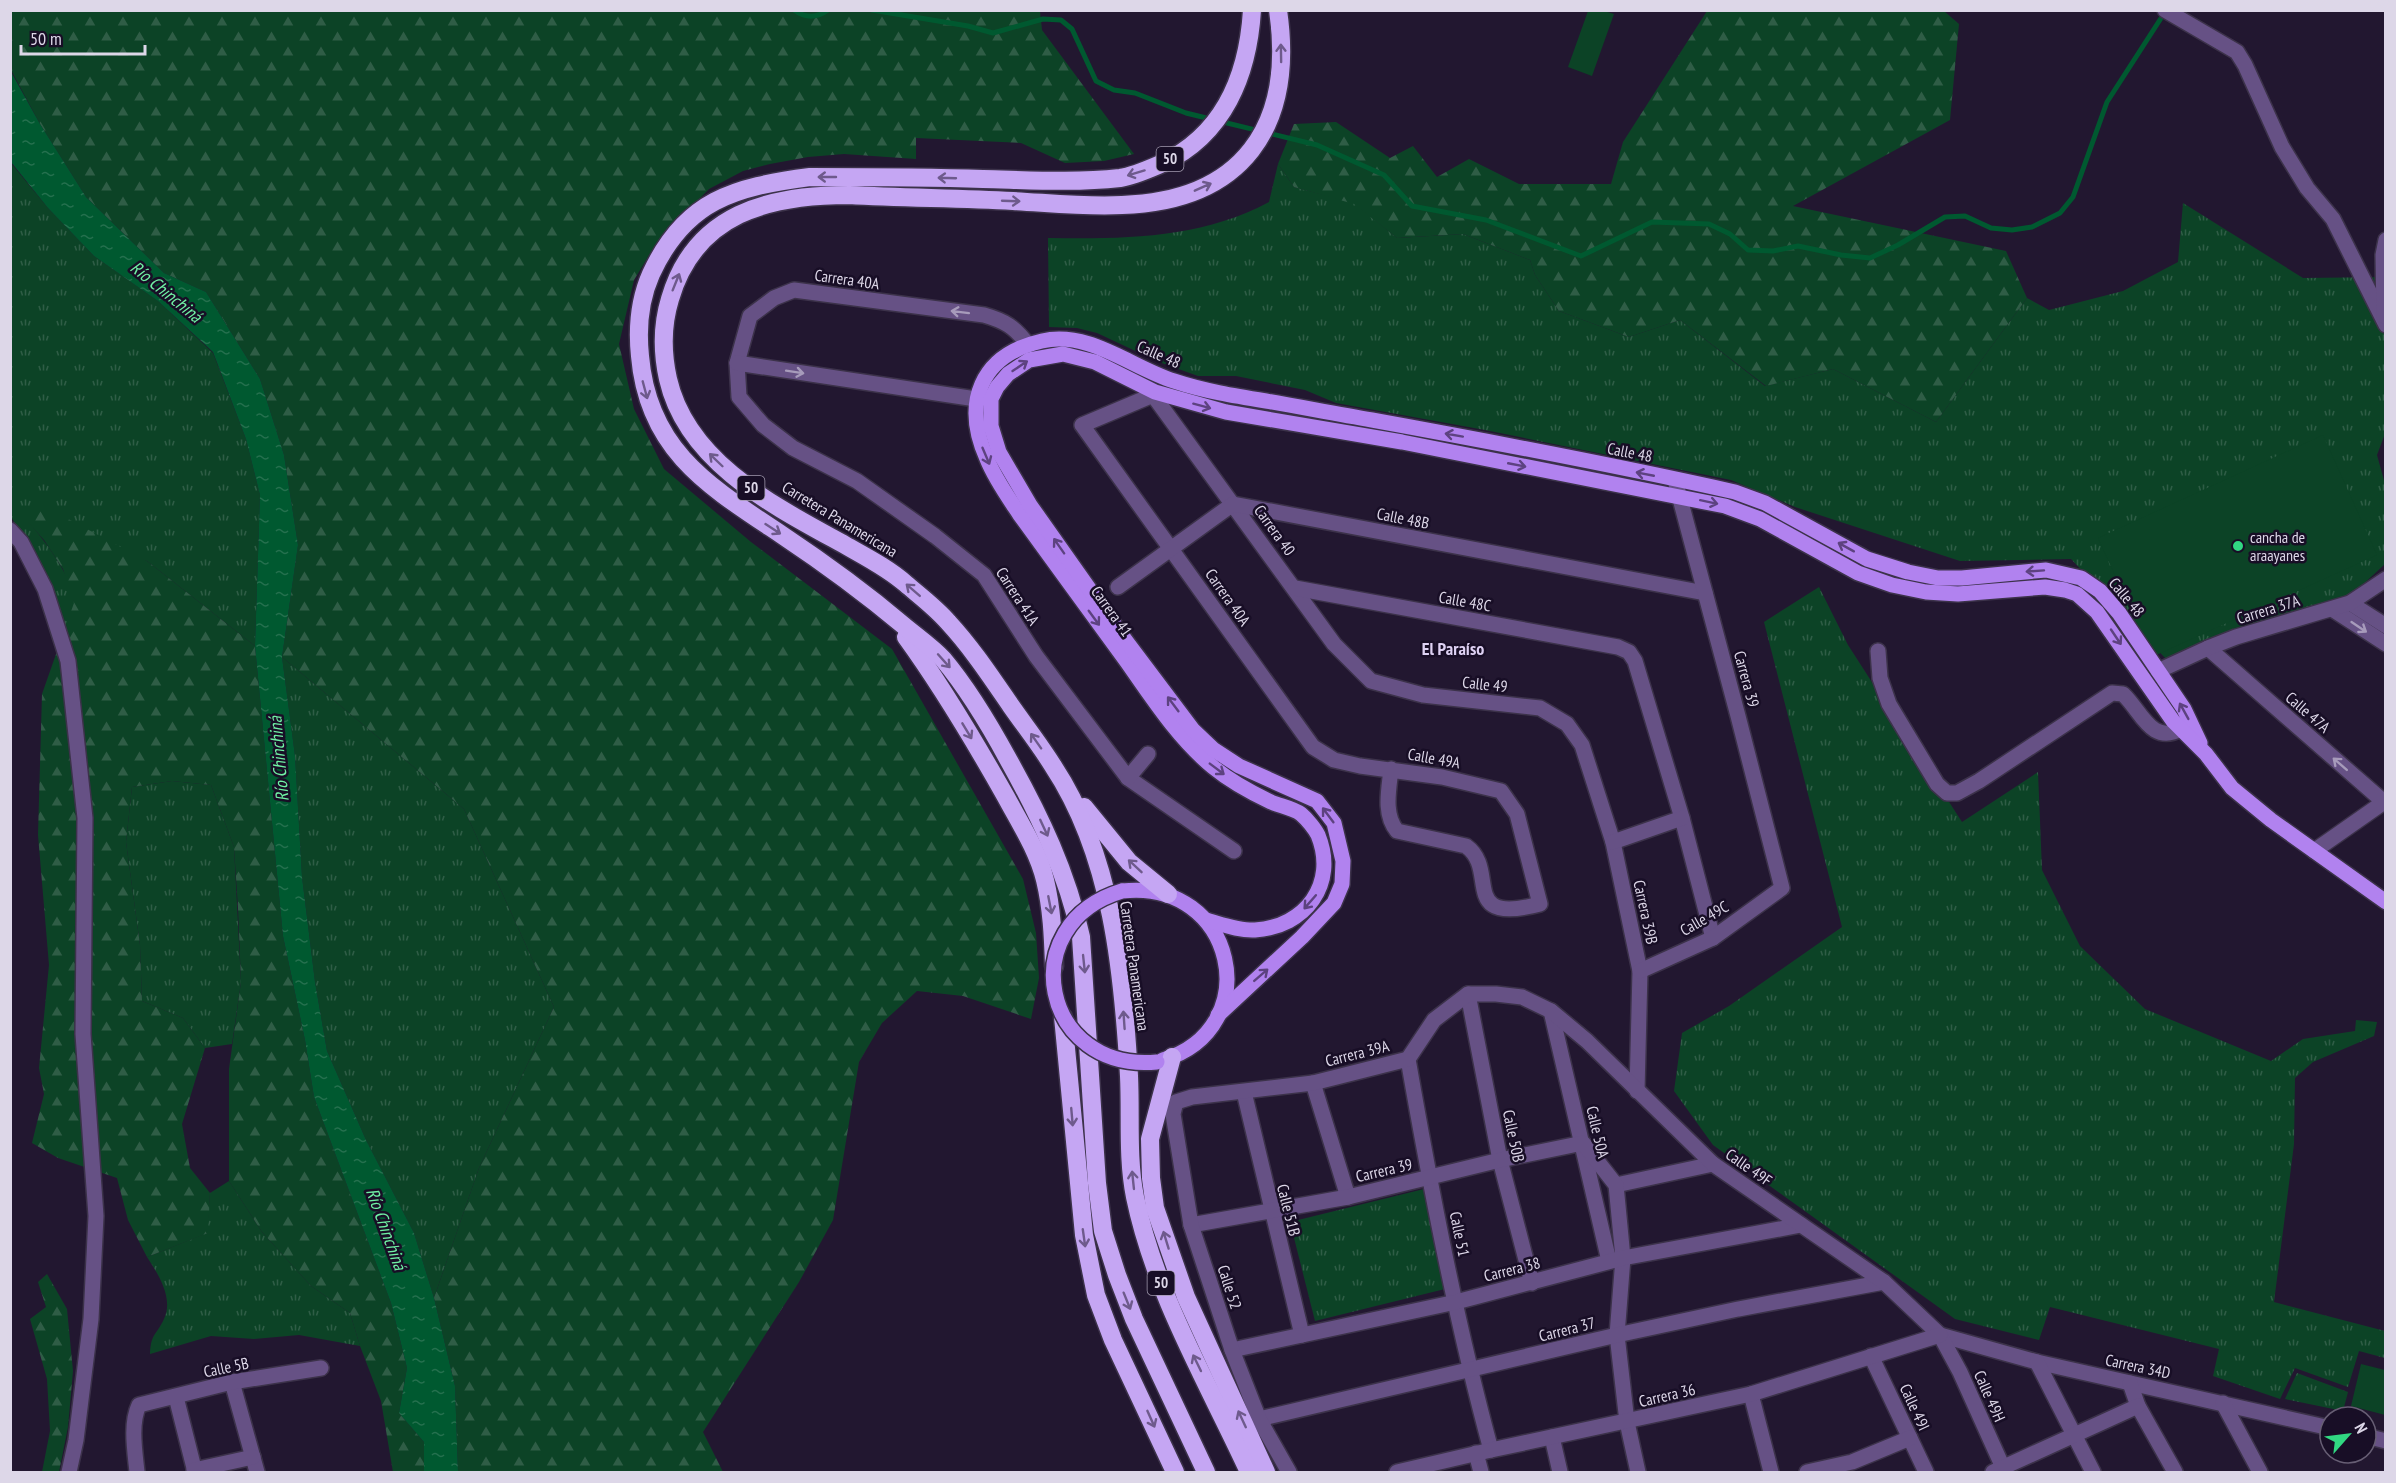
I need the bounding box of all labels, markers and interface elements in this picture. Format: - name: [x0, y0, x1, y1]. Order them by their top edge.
- scale bar: [21, 18, 146, 56]
- text: 50 m: [30, 27, 62, 50]
- one-way arrow: [1275, 44, 1286, 64]
- road number: 50: [1156, 147, 1184, 171]
- one-way arrow: [1127, 168, 1146, 179]
- one-way arrow: [817, 171, 837, 183]
- one-way arrow: [937, 172, 957, 183]
- one-way arrow: [1194, 181, 1212, 193]
- one-way arrow: [1000, 196, 1020, 207]
- water label: Río Chinchiná: [126, 256, 208, 329]
- street label: Carrera 40A: [813, 265, 881, 293]
- one-way arrow: [671, 273, 682, 291]
- one-way arrow: [951, 307, 970, 318]
- street label: Calle 48: [1134, 336, 1184, 372]
- one-way arrow: [1011, 360, 1028, 372]
- one-way arrow: [785, 366, 805, 377]
- one-way arrow: [640, 380, 651, 399]
- one-way arrow: [1192, 401, 1211, 412]
- one-way arrow: [1445, 429, 1465, 440]
- street label: Calle 48: [1606, 438, 1654, 466]
- one-way arrow: [981, 446, 992, 465]
- one-way arrow: [709, 453, 724, 467]
- one-way arrow: [1507, 460, 1527, 471]
- one-way arrow: [1636, 468, 1656, 479]
- road number: 50: [738, 476, 764, 500]
- street label: Carretera Panamericana: [779, 477, 901, 561]
- one-way arrow: [1699, 497, 1718, 509]
- street label: Carrera 40: [1250, 501, 1300, 559]
- street label: Calle 48B: [1375, 503, 1431, 533]
- one-way arrow: [764, 523, 781, 535]
- place label: cancha de araayanes: [2250, 527, 2305, 565]
- one-way arrow: [1053, 538, 1065, 555]
- marker: cancha de araayanes: [2231, 539, 2245, 553]
- one-way arrow: [1838, 541, 1855, 553]
- street label: Carrera 41A: [992, 563, 1044, 629]
- street label: Carrera 40A: [1201, 565, 1255, 630]
- one-way arrow: [2026, 566, 2046, 577]
- street label: Calle 48: [2105, 573, 2149, 621]
- street label: Carrera 41: [1087, 582, 1137, 640]
- one-way arrow: [906, 583, 921, 597]
- street label: Calle 48C: [1437, 587, 1493, 615]
- street label: Carrera 37A: [2234, 590, 2302, 628]
- one-way arrow: [1088, 609, 1101, 625]
- one-way arrow: [2350, 621, 2367, 633]
- one-way arrow: [2110, 628, 2122, 645]
- district label: El Paraíso: [1422, 637, 1484, 660]
- street label: Carrera 39: [1730, 649, 1764, 709]
- one-way arrow: [937, 653, 950, 669]
- street label: Calle 49: [1461, 672, 1509, 696]
- street label: Calle 47A: [2282, 687, 2335, 737]
- one-way arrow: [1167, 696, 1180, 712]
- one-way arrow: [2178, 703, 2190, 720]
- water label: Río Chinchiná: [263, 714, 294, 803]
- one-way arrow: [962, 722, 974, 739]
- one-way arrow: [1030, 734, 1042, 750]
- street label: Calle 49A: [1406, 744, 1462, 773]
- one-way arrow: [2332, 757, 2347, 771]
- one-way arrow: [1208, 762, 1224, 775]
- one-way arrow: [1322, 808, 1334, 824]
- one-way arrow: [1038, 818, 1050, 836]
- one-way arrow: [1127, 859, 1142, 873]
- street label: Carrera 39B: [1629, 878, 1663, 946]
- one-way arrow: [1303, 894, 1317, 909]
- one-way arrow: [1045, 895, 1056, 914]
- street label: Calle 49C: [1676, 896, 1732, 940]
- street label: Carretera Panamericana: [1116, 900, 1154, 1032]
- one-way arrow: [1079, 953, 1090, 973]
- one-way arrow: [1253, 968, 1268, 982]
- one-way arrow: [1119, 1011, 1130, 1031]
- street label: Carrera 39A: [1323, 1035, 1391, 1071]
- street label: Calle 50A: [1582, 1104, 1614, 1160]
- one-way arrow: [1067, 1107, 1078, 1127]
- street label: Calle 50B: [1499, 1108, 1529, 1164]
- street label: Calle 49F: [1722, 1144, 1776, 1190]
- street label: Carrera 39: [1354, 1154, 1414, 1186]
- one-way arrow: [1127, 1170, 1138, 1190]
- street label: Calle 51B: [1273, 1182, 1305, 1238]
- water label: Río Chinchiná: [361, 1185, 413, 1275]
- street label: Calle 51: [1445, 1210, 1475, 1258]
- one-way arrow: [1079, 1227, 1090, 1247]
- one-way arrow: [1159, 1231, 1170, 1250]
- street label: Carrera 38: [1482, 1252, 1542, 1286]
- street label: Calle 52: [1213, 1262, 1247, 1312]
- road number: 50: [1148, 1271, 1174, 1295]
- one-way arrow: [1122, 1291, 1133, 1309]
- street label: Carrera 37: [1537, 1312, 1597, 1346]
- street label: Carrera 34D: [2104, 1349, 2172, 1383]
- street label: Calle 5B: [202, 1352, 250, 1382]
- one-way arrow: [1191, 1354, 1203, 1372]
- street label: Calle 49H: [1970, 1367, 2010, 1425]
- street label: Carrera 36: [1637, 1379, 1697, 1411]
- street label: Calle 49I: [1896, 1381, 1934, 1433]
- north arrow: [2318, 1405, 2378, 1465]
- one-way arrow: [1146, 1410, 1158, 1428]
- one-way arrow: [1236, 1411, 1247, 1429]
- text: N: [2350, 1419, 2372, 1436]

